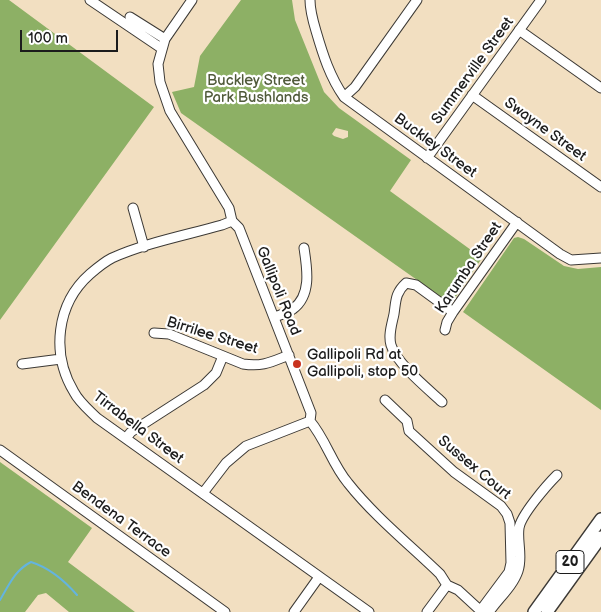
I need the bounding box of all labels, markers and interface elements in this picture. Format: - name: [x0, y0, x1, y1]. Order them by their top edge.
- street label: Summerville Street: [428, 14, 518, 128]
- scale bar: [22, 20, 120, 52]
- text: 100 m: [28, 29, 68, 48]
- park label: Buckley Street Park Bushlands: [204, 72, 308, 107]
- street label: Swayne Street: [501, 94, 589, 166]
- street label: Buckley Street: [390, 110, 480, 182]
- street label: Karumba Street: [432, 219, 506, 317]
- street label: Gallipoli Road: [252, 244, 304, 338]
- street label: Birrilee Street: [164, 314, 260, 358]
- place label: Gallipoli Rd at Gallipoli, stop 50: [307, 346, 418, 381]
- marker: Gallipoli Rd at Gallipoli, stop 50: [291, 358, 303, 370]
- street label: Tirrabella Street: [89, 388, 187, 468]
- street label: Sussex Court: [434, 432, 514, 504]
- street label: Bendena Terrace: [68, 478, 174, 562]
- road number: 20: [556, 550, 584, 574]

